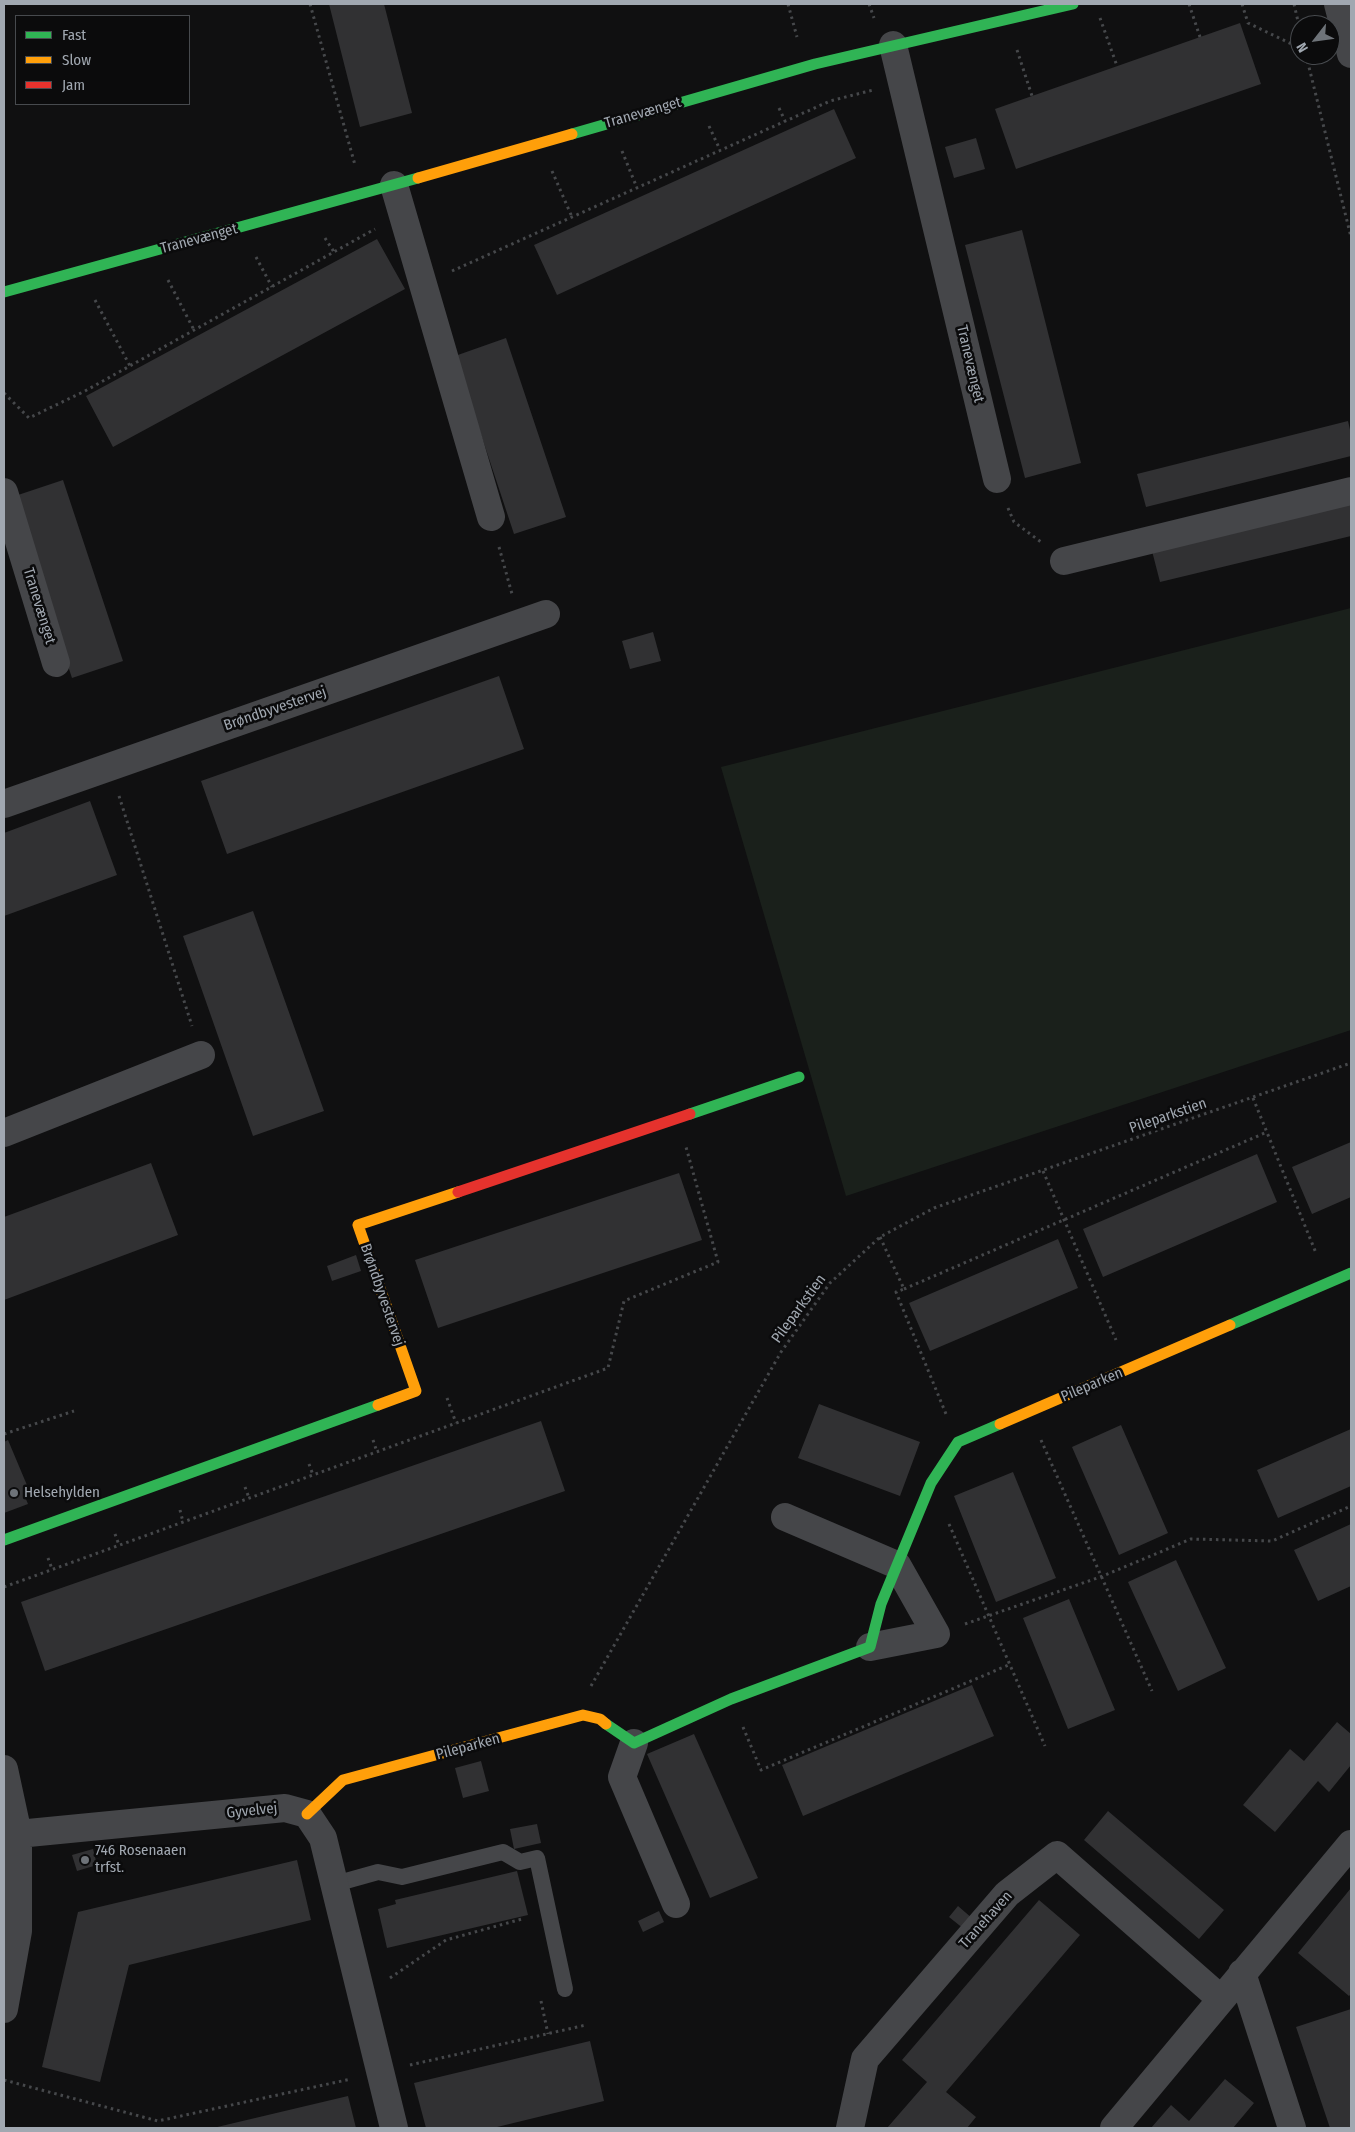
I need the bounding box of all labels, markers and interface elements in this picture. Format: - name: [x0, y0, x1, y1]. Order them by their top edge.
- legend: [15, 15, 190, 105]
- north arrow: [1290, 15, 1340, 65]
- text: Fast: [62, 26, 86, 44]
- text: N: [1293, 39, 1312, 55]
- text: Slow: [62, 51, 91, 69]
- text: Jam: [62, 76, 85, 94]
- street label: Tranevænget: [603, 93, 683, 133]
- street label: Tranevænget: [159, 220, 239, 258]
- street label: Tranevænget: [952, 324, 988, 404]
- street label: Tranevænget: [19, 566, 59, 646]
- street label: Brøndbyvestervej: [221, 683, 329, 735]
- street label: Pileparkstien: [1127, 1094, 1209, 1138]
- street label: Brøndbyvestervej: [356, 1241, 408, 1349]
- street label: Pileparkstien: [768, 1271, 830, 1347]
- street label: Pileparken: [1058, 1364, 1126, 1406]
- place label: Helsehylden: [24, 1484, 100, 1502]
- marker: Helsehylden: [8, 1487, 20, 1499]
- street label: Pileparken: [434, 1730, 502, 1764]
- street label: Gyvelvej: [226, 1799, 278, 1823]
- place label: 746 Rosenaaen trfst.: [95, 1842, 186, 1877]
- marker: 746 Rosenaaen trfst.: [79, 1854, 91, 1866]
- street label: Tranehaven: [956, 1888, 1016, 1952]

